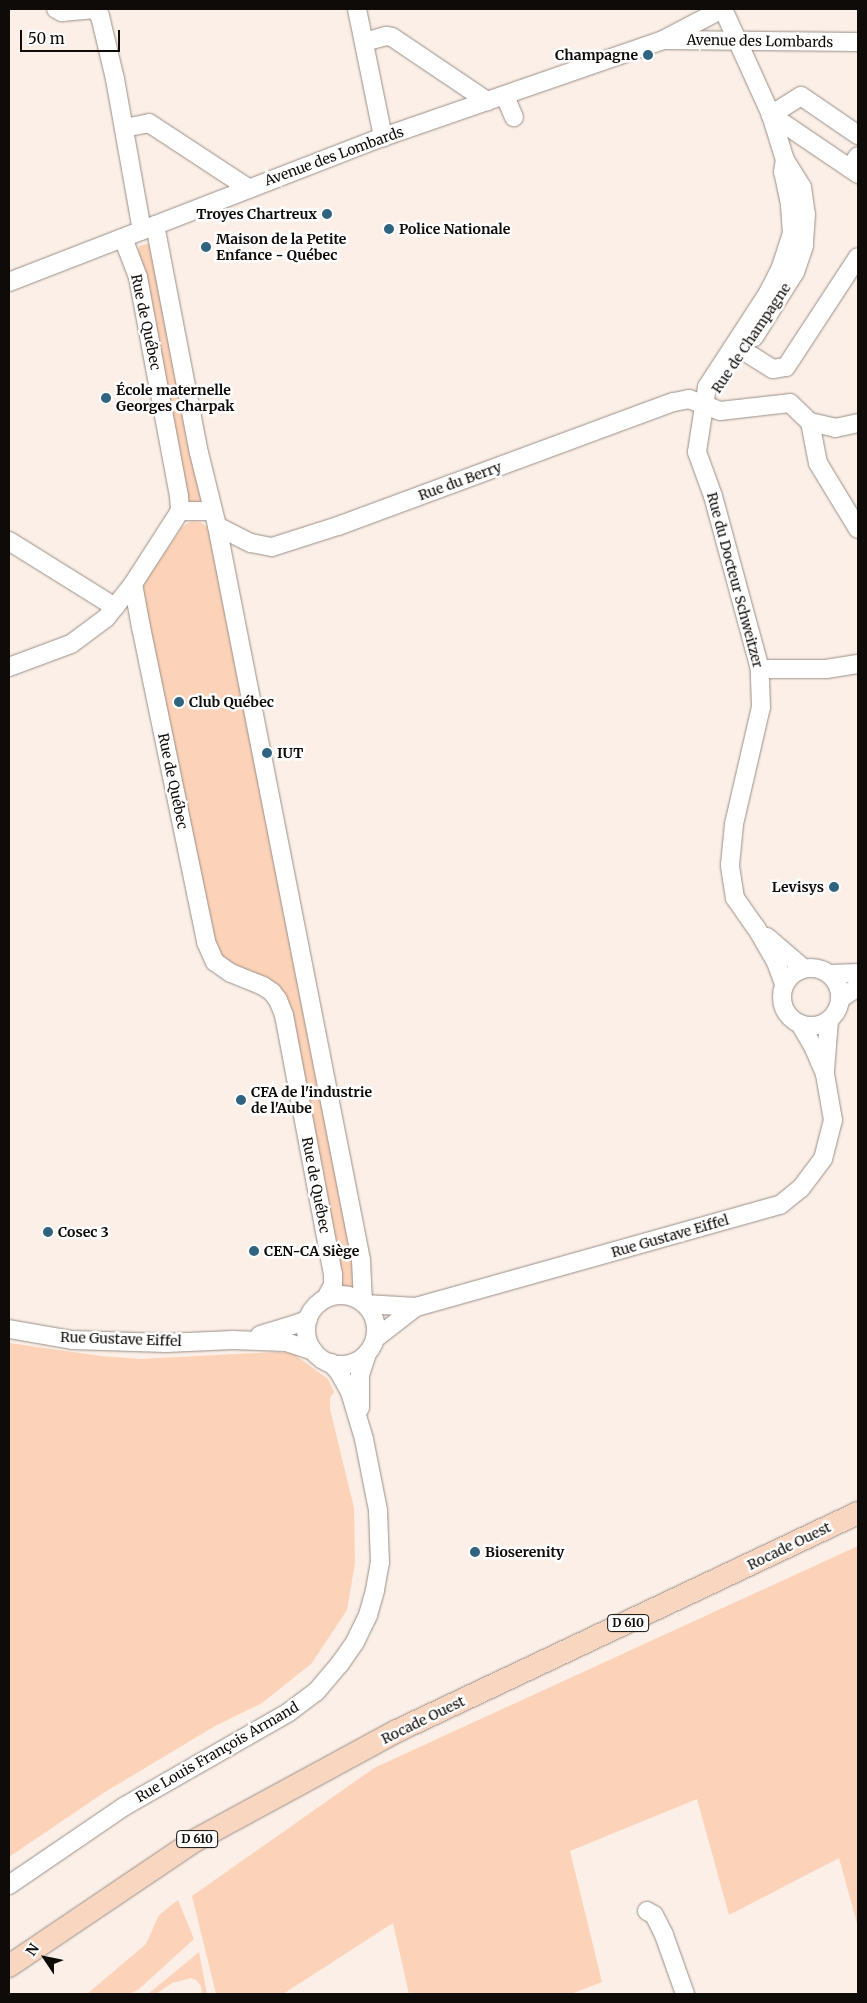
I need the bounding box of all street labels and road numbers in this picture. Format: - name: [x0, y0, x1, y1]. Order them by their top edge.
- street label: Avenue des Lombards: [687, 31, 833, 51]
- street label: Avenue des Lombards: [262, 123, 406, 189]
- street label: Rue de Québec: [128, 272, 164, 372]
- street label: Rue de Champagne: [708, 280, 794, 396]
- street label: Rue du Berry: [416, 458, 504, 504]
- street label: Rue du Docteur Schweitzer: [703, 490, 767, 670]
- street label: Rue de Québec: [155, 731, 191, 831]
- street label: Rue de Québec: [298, 1135, 334, 1235]
- street label: Rue Gustave Eiffel: [609, 1211, 731, 1261]
- street label: Rue Gustave Eiffel: [60, 1328, 182, 1350]
- street label: Rocade Ouest: [745, 1519, 833, 1573]
- road number: D 610: [607, 1614, 649, 1632]
- street label: Rocade Ouest: [379, 1693, 467, 1747]
- street label: Rue Louis François Armand: [132, 1698, 302, 1806]
- road number: D 610: [176, 1830, 218, 1848]

